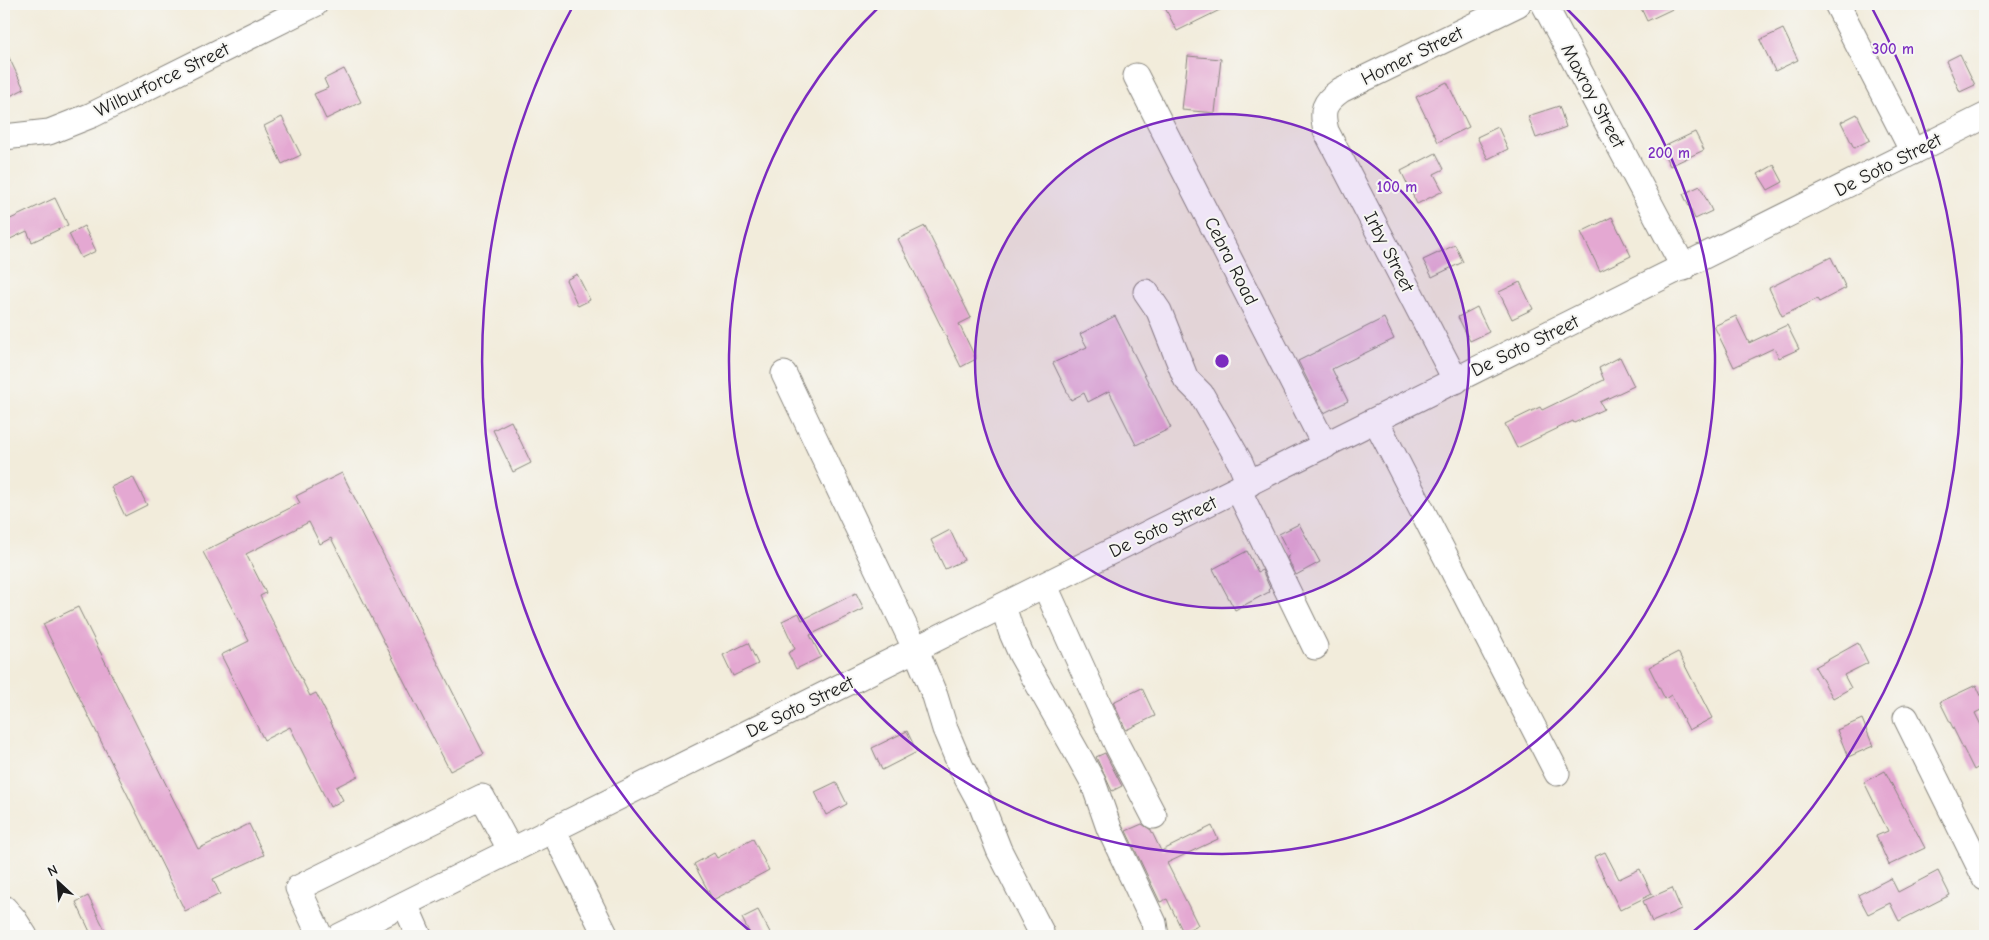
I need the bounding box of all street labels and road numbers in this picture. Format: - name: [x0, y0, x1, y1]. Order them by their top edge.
- street label: Homer Street: [1358, 22, 1467, 90]
- street label: Wilburforce Street: [91, 38, 233, 122]
- street label: Maxroy Street: [1556, 40, 1630, 152]
- street label: De Soto Street: [1831, 128, 1946, 201]
- street label: Irby Street: [1359, 208, 1419, 296]
- street label: Cebra Road: [1199, 213, 1263, 309]
- street label: De Soto Street: [1468, 310, 1583, 382]
- street label: De Soto Street: [1106, 491, 1221, 563]
- street label: De Soto Street: [743, 671, 858, 743]

